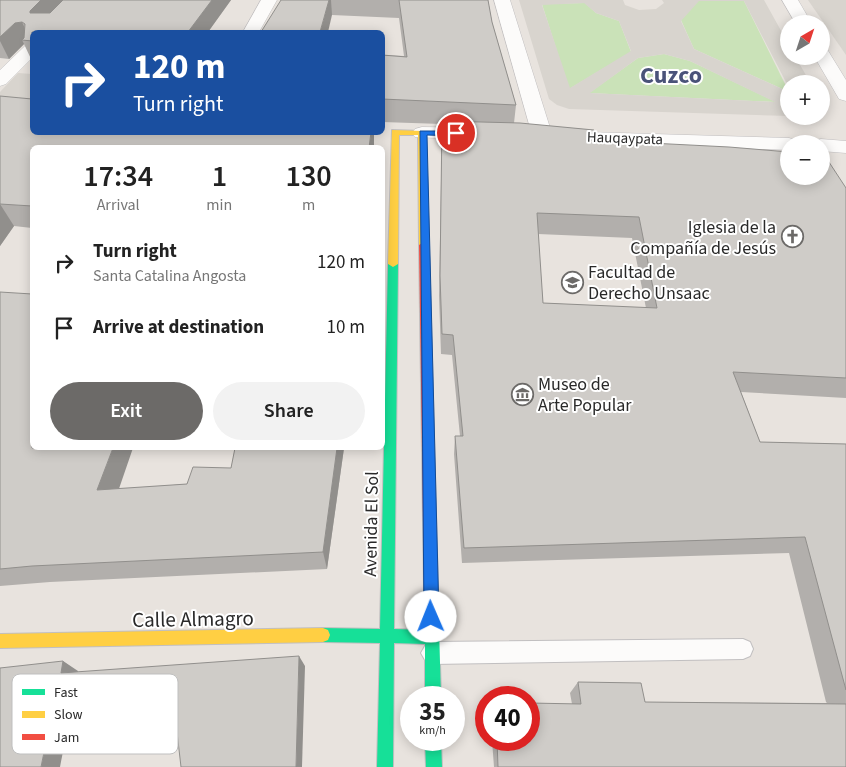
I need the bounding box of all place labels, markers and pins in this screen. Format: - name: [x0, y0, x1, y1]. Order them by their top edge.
- pin: [435, 112, 477, 154]
- place label: Iglesia de la Compañía de Jesús: [630, 215, 776, 261]
- church icon: Iglesia de la Compañía de Jesús: [780, 225, 804, 249]
- place label: Facultad de Derecho Unsaac: [588, 260, 710, 306]
- school or university icon: Facultad de Derecho Unsaac: [560, 270, 584, 294]
- place label: Museo de Arte Popular: [538, 372, 632, 418]
- museum icon: Museo de Arte Popular: [510, 382, 534, 406]

